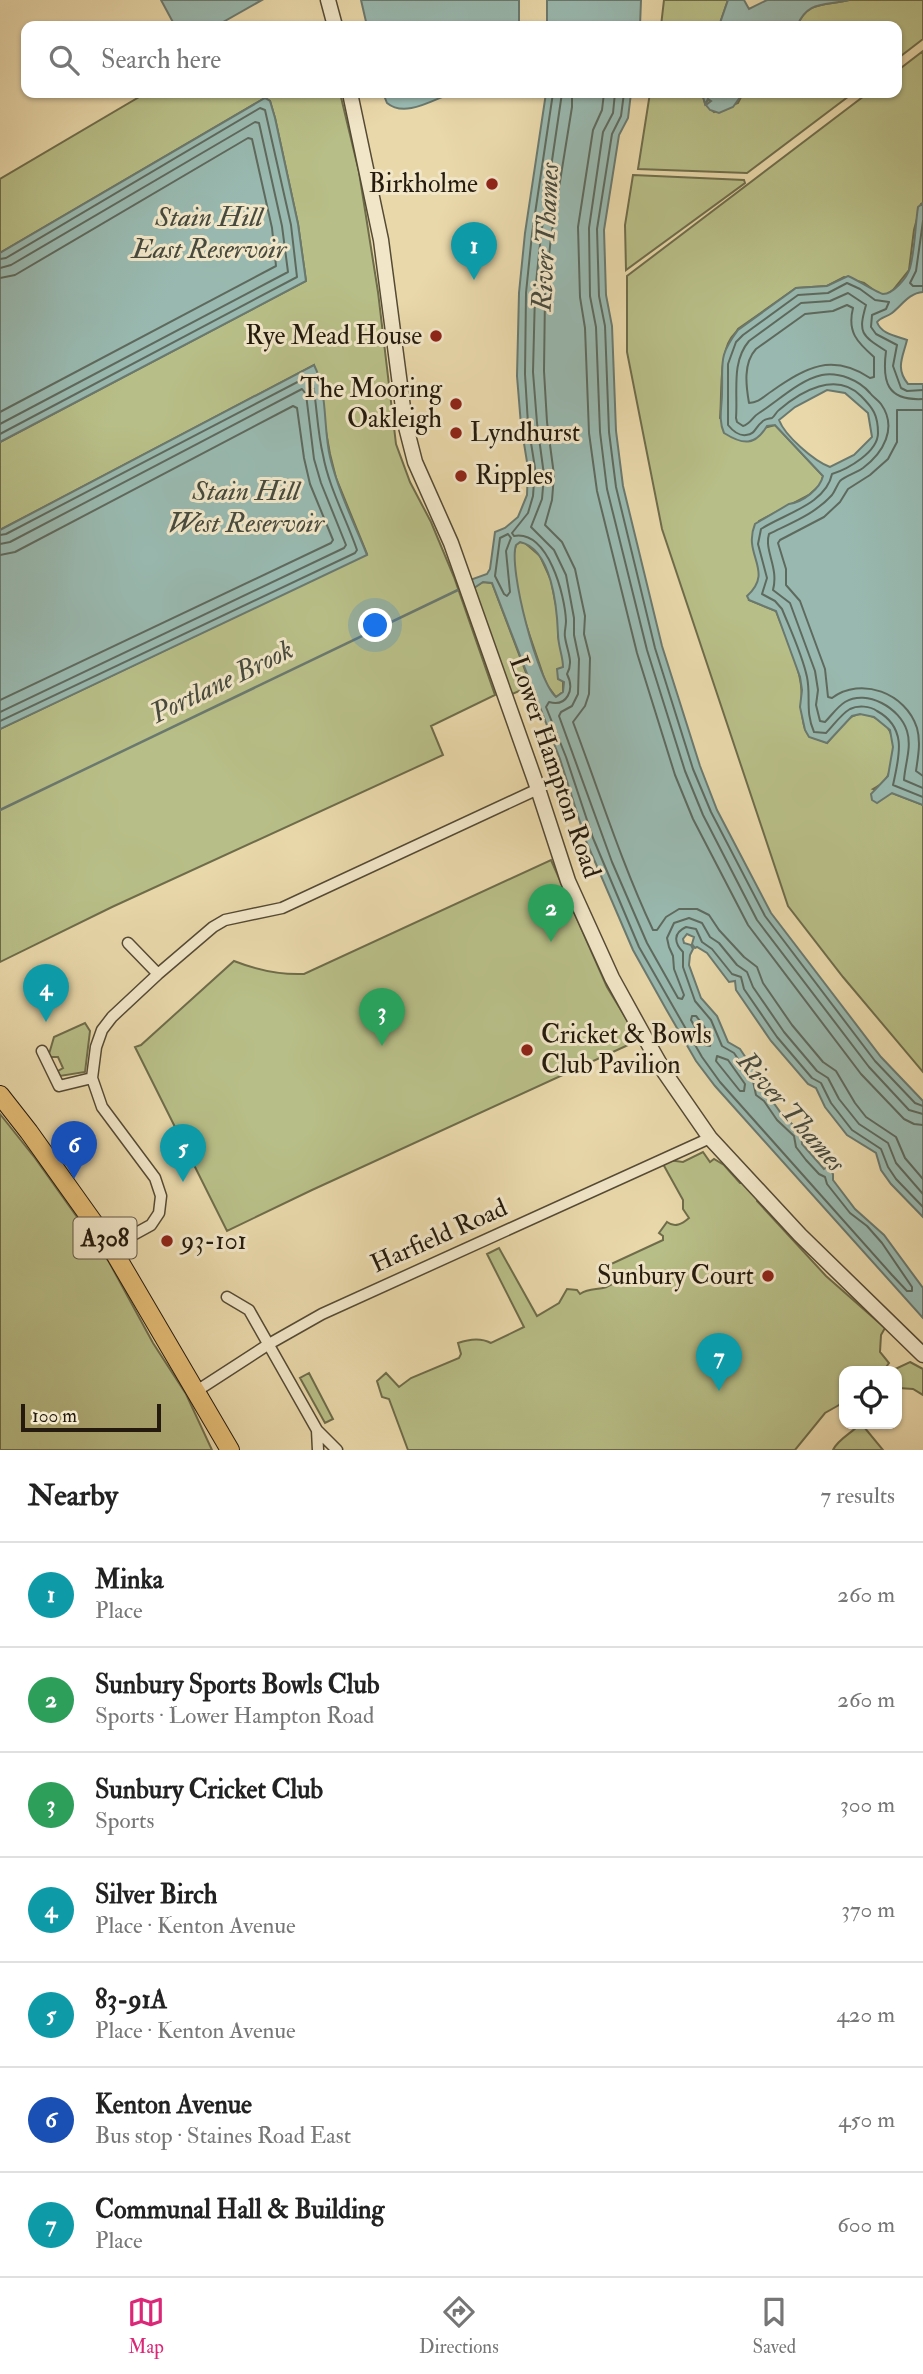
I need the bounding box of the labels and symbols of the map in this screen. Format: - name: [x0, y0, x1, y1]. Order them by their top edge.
- water label: River Thames: [525, 161, 567, 313]
- place label: Birkholme: [369, 168, 478, 200]
- marker: Birkholme: [484, 176, 500, 192]
- water label: Stain Hill East Reservoir: [130, 200, 288, 267]
- pin: 1: [451, 222, 497, 280]
- place label: Rye Mead House: [245, 320, 422, 352]
- marker: Rye Mead House: [428, 328, 444, 344]
- place label: The Mooring Oakleigh: [300, 373, 443, 435]
- marker: The Mooring Oakleigh: [448, 396, 464, 412]
- place label: Lyndhurst: [470, 417, 580, 449]
- marker: Lyndhurst: [448, 425, 464, 441]
- place label: Ripples: [475, 460, 553, 493]
- marker: Ripples: [453, 468, 469, 484]
- water label: Stain Hill West Reservoir: [168, 474, 326, 541]
- your location: [358, 608, 392, 642]
- water label: Portlane Brook: [144, 632, 299, 732]
- street label: Lower Hampton Road: [501, 652, 608, 883]
- pin: 2: [528, 884, 574, 942]
- pin: 4: [23, 964, 69, 1022]
- pin: 3: [359, 988, 405, 1046]
- place label: Cricket & Bowls Club Pavilion: [541, 1019, 712, 1081]
- marker: Cricket & Bowls Club Pavilion: [519, 1042, 535, 1058]
- water label: River Thames: [728, 1044, 854, 1180]
- pin: 6: [51, 1121, 97, 1179]
- pin: 5: [160, 1124, 206, 1182]
- street label: Harfield Road: [366, 1192, 512, 1280]
- road number: A308: [74, 1218, 136, 1258]
- place label: 93-101: [179, 1225, 247, 1257]
- marker: 93-101: [159, 1233, 175, 1249]
- place label: Sunbury Court: [597, 1260, 754, 1292]
- marker: Sunbury Court: [760, 1268, 776, 1284]
- pin: 7: [696, 1333, 742, 1391]
- scale bar: [21, 1401, 161, 1433]

